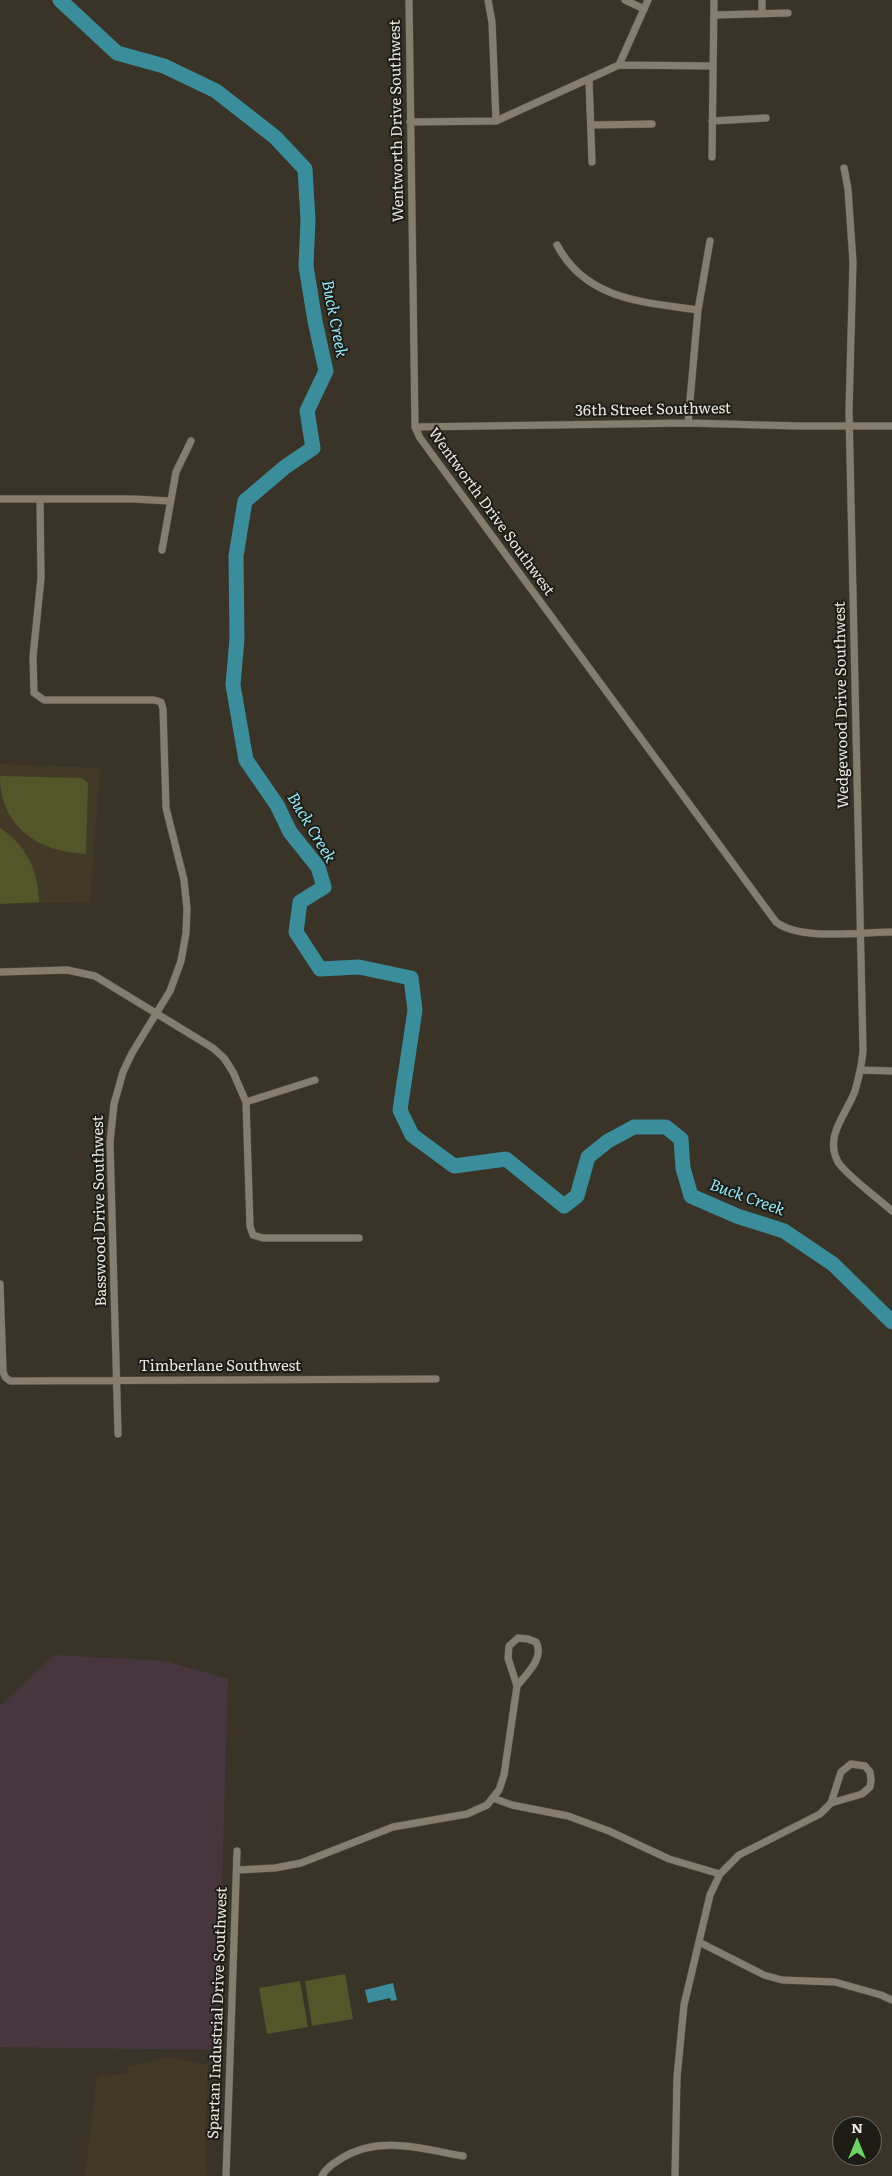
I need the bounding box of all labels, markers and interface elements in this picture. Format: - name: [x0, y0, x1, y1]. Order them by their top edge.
- street label: Wentworth Drive Southwest: [386, 19, 408, 223]
- water label: Buck Creek: [317, 279, 351, 359]
- street label: 36th Street Southwest: [575, 400, 731, 420]
- street label: Wentworth Drive Southwest: [424, 425, 558, 599]
- street label: Wedgewood Drive Southwest: [831, 601, 853, 809]
- water label: Buck Creek: [283, 789, 339, 867]
- street label: Basswood Drive Southwest: [89, 1115, 111, 1307]
- water label: Buck Creek: [707, 1176, 787, 1220]
- street label: Timberlane Southwest: [139, 1358, 301, 1376]
- street label: Spartan Industrial Drive Southwest: [205, 1886, 231, 2140]
- north arrow: [832, 2116, 882, 2166]
- text: N: [851, 2117, 863, 2137]

